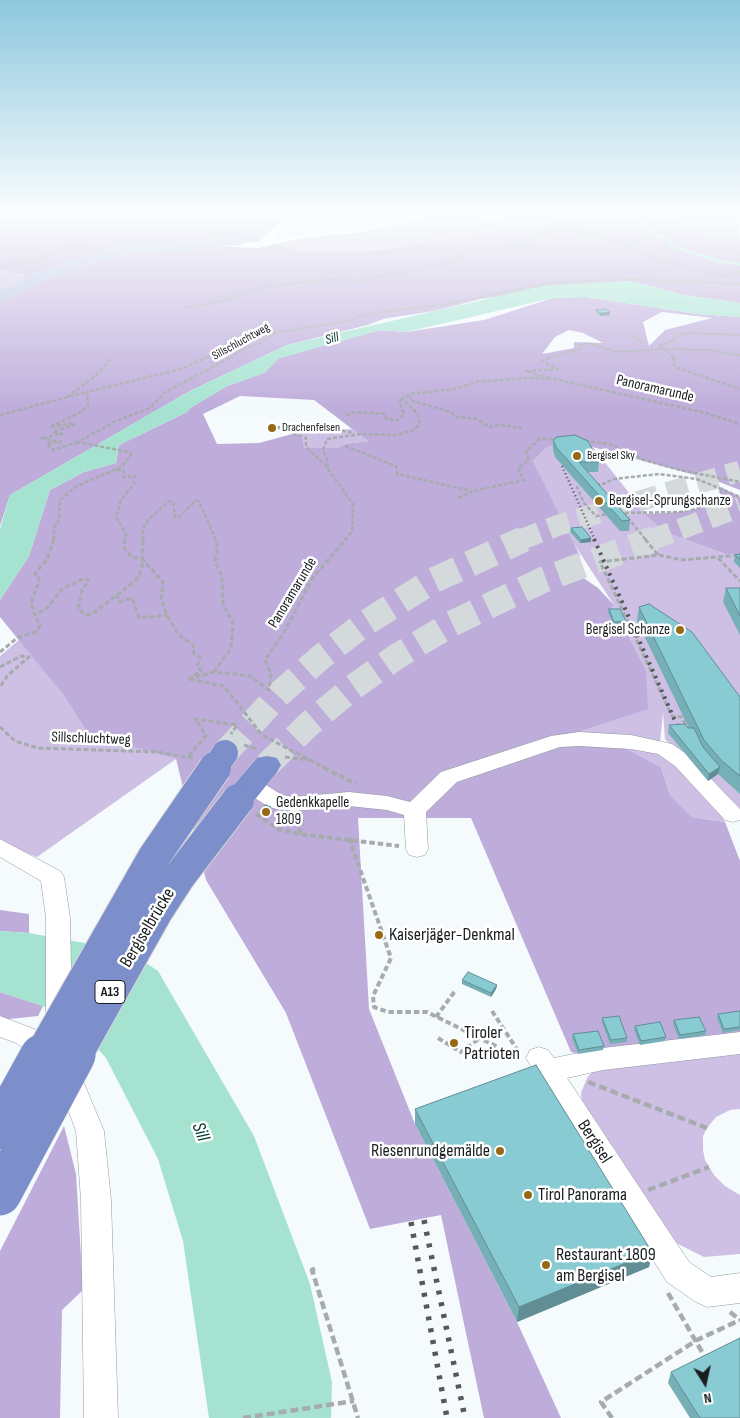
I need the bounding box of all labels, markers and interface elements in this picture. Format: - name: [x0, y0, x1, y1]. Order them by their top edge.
- street label: Sillschluchtweg: [210, 320, 272, 364]
- water label: Sill: [323, 329, 341, 349]
- street label: Panoramarunde: [614, 371, 696, 407]
- place label: Drachenfelsen: [282, 421, 340, 435]
- marker: Drachenfelsen: [266, 422, 278, 434]
- place label: Bergisel Sky: [587, 449, 635, 463]
- marker: Bergisel Sky: [571, 450, 583, 462]
- place label: Bergisel-Sprungschanze: [609, 492, 731, 510]
- marker: Bergisel-Sprungschanze: [593, 495, 605, 507]
- street label: Panoramarunde: [265, 554, 321, 632]
- place label: Bergisel Schanze: [586, 621, 670, 639]
- marker: Bergisel Schanze: [674, 624, 686, 636]
- street label: Sillschluchtweg: [51, 729, 131, 749]
- place label: Gedenkkapelle 1809: [276, 794, 349, 829]
- marker: Gedenkkapelle 1809: [260, 806, 272, 818]
- street label: Bergiselbrücke: [116, 884, 180, 972]
- place label: Kaiserjäger-Denkmal: [389, 924, 515, 946]
- marker: Kaiserjäger-Denkmal: [373, 929, 385, 941]
- road number: A13: [95, 980, 125, 1004]
- place label: Tiroler Patrioten: [464, 1022, 520, 1064]
- marker: Tiroler Patrioten: [448, 1037, 460, 1049]
- street label: Bergisel: [572, 1116, 616, 1168]
- water label: Sill: [186, 1119, 214, 1145]
- place label: Riesenrundgemälde: [371, 1140, 490, 1162]
- marker: Riesenrundgemälde: [494, 1145, 506, 1157]
- place label: Tirol Panorama: [538, 1184, 627, 1206]
- marker: Tirol Panorama: [522, 1189, 534, 1201]
- place label: Restaurant 1809 am Bergisel: [556, 1244, 656, 1286]
- marker: Restaurant 1809 am Bergisel: [540, 1259, 552, 1271]
- north arrow: [680, 1358, 730, 1408]
- text: N: [703, 1389, 713, 1407]

